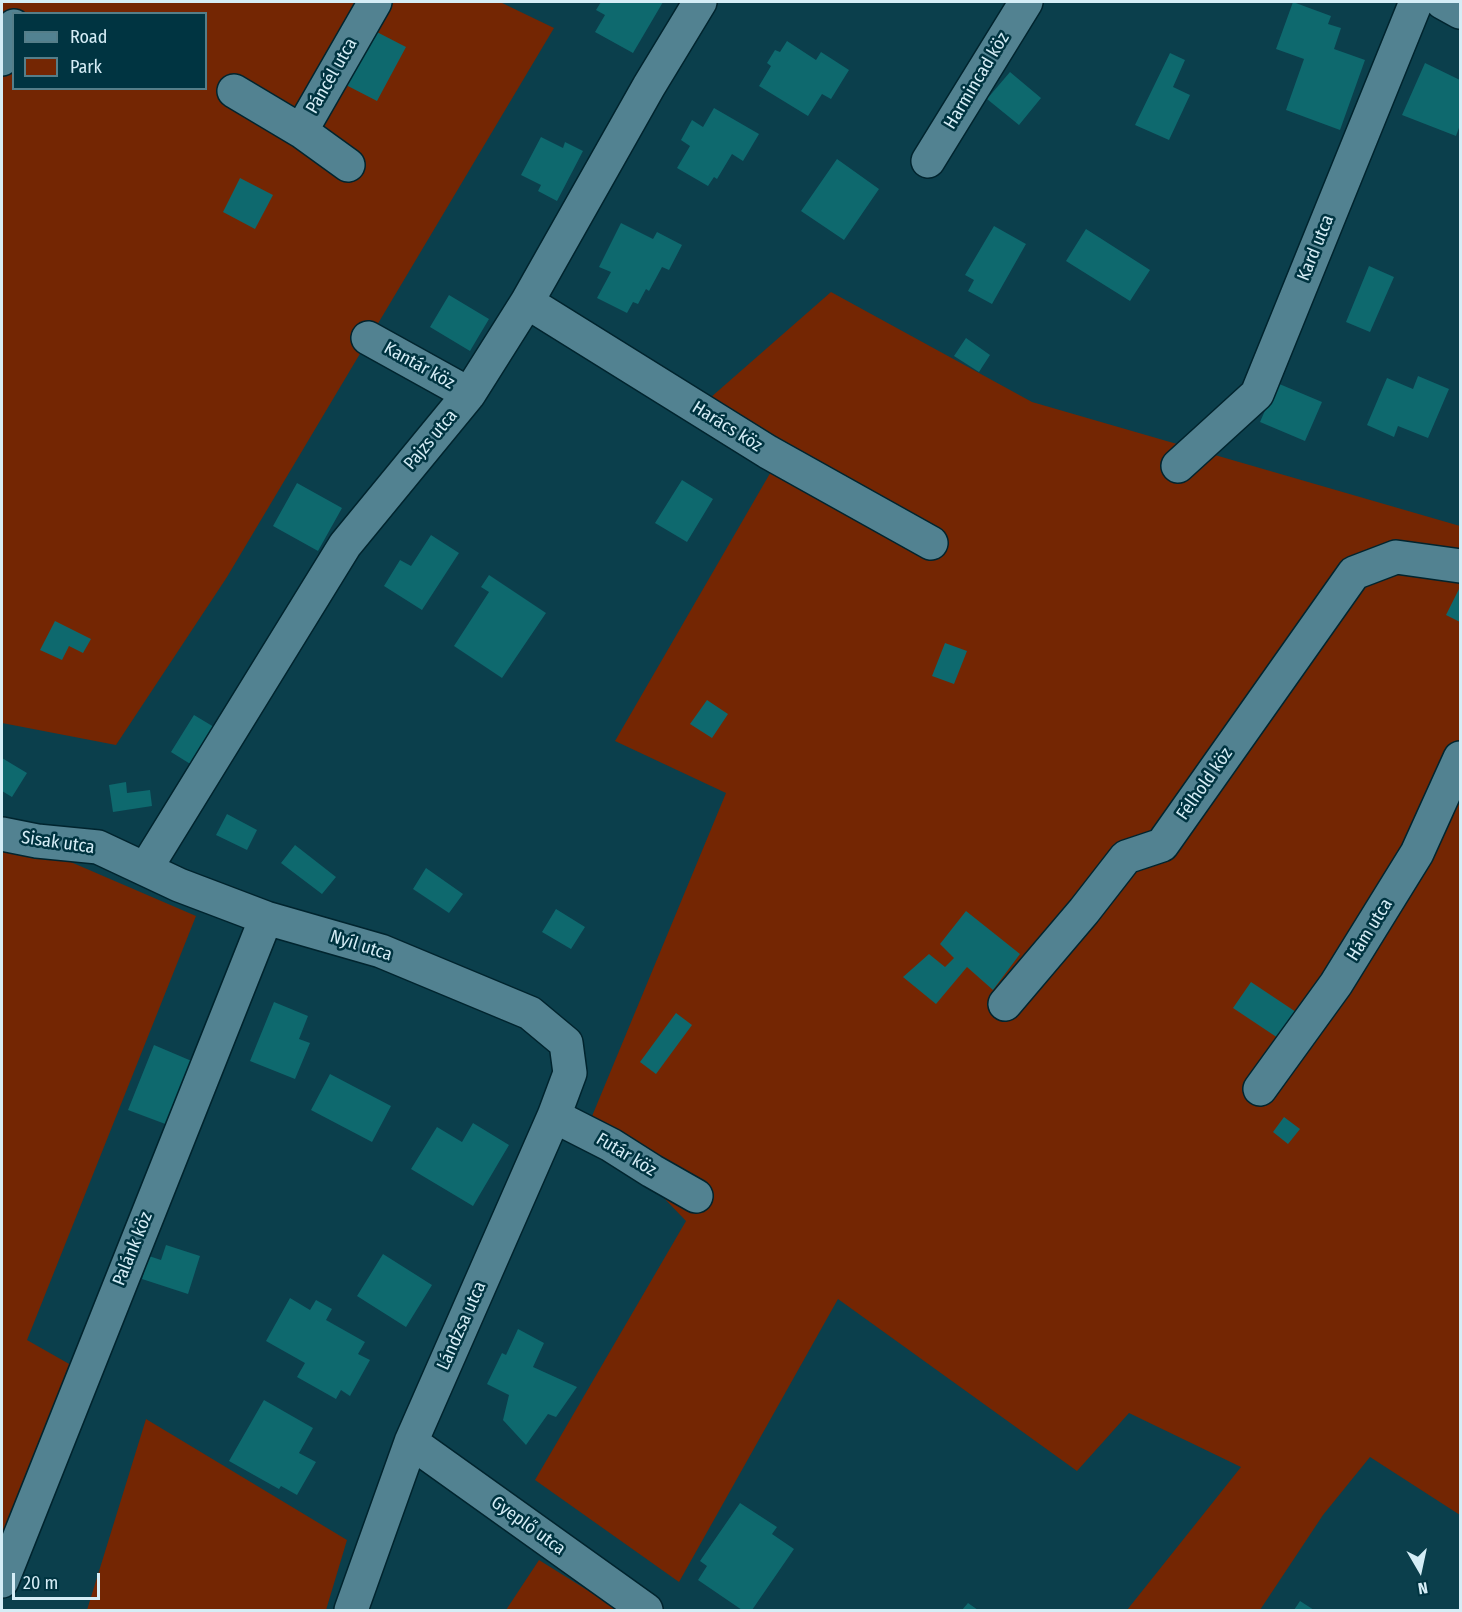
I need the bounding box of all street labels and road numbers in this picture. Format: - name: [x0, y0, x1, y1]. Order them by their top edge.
- street label: Harmincad köz: [940, 29, 1014, 133]
- street label: Páncél utca: [302, 34, 362, 118]
- street label: Kard utca: [1293, 212, 1339, 284]
- street label: Kantár köz: [380, 338, 458, 394]
- street label: Harács köz: [688, 397, 766, 457]
- street label: Pajzs utca: [400, 405, 462, 475]
- street label: Félhold köz: [1172, 744, 1238, 824]
- street label: Sisak utca: [20, 827, 96, 859]
- street label: Hám utca: [1343, 895, 1397, 965]
- street label: Nyíl utca: [327, 926, 395, 966]
- street label: Futár köz: [592, 1129, 660, 1181]
- street label: Palánk köz: [108, 1209, 158, 1289]
- street label: Lándzsa utca: [433, 1278, 491, 1374]
- street label: Gyeplő utca: [487, 1492, 569, 1560]

